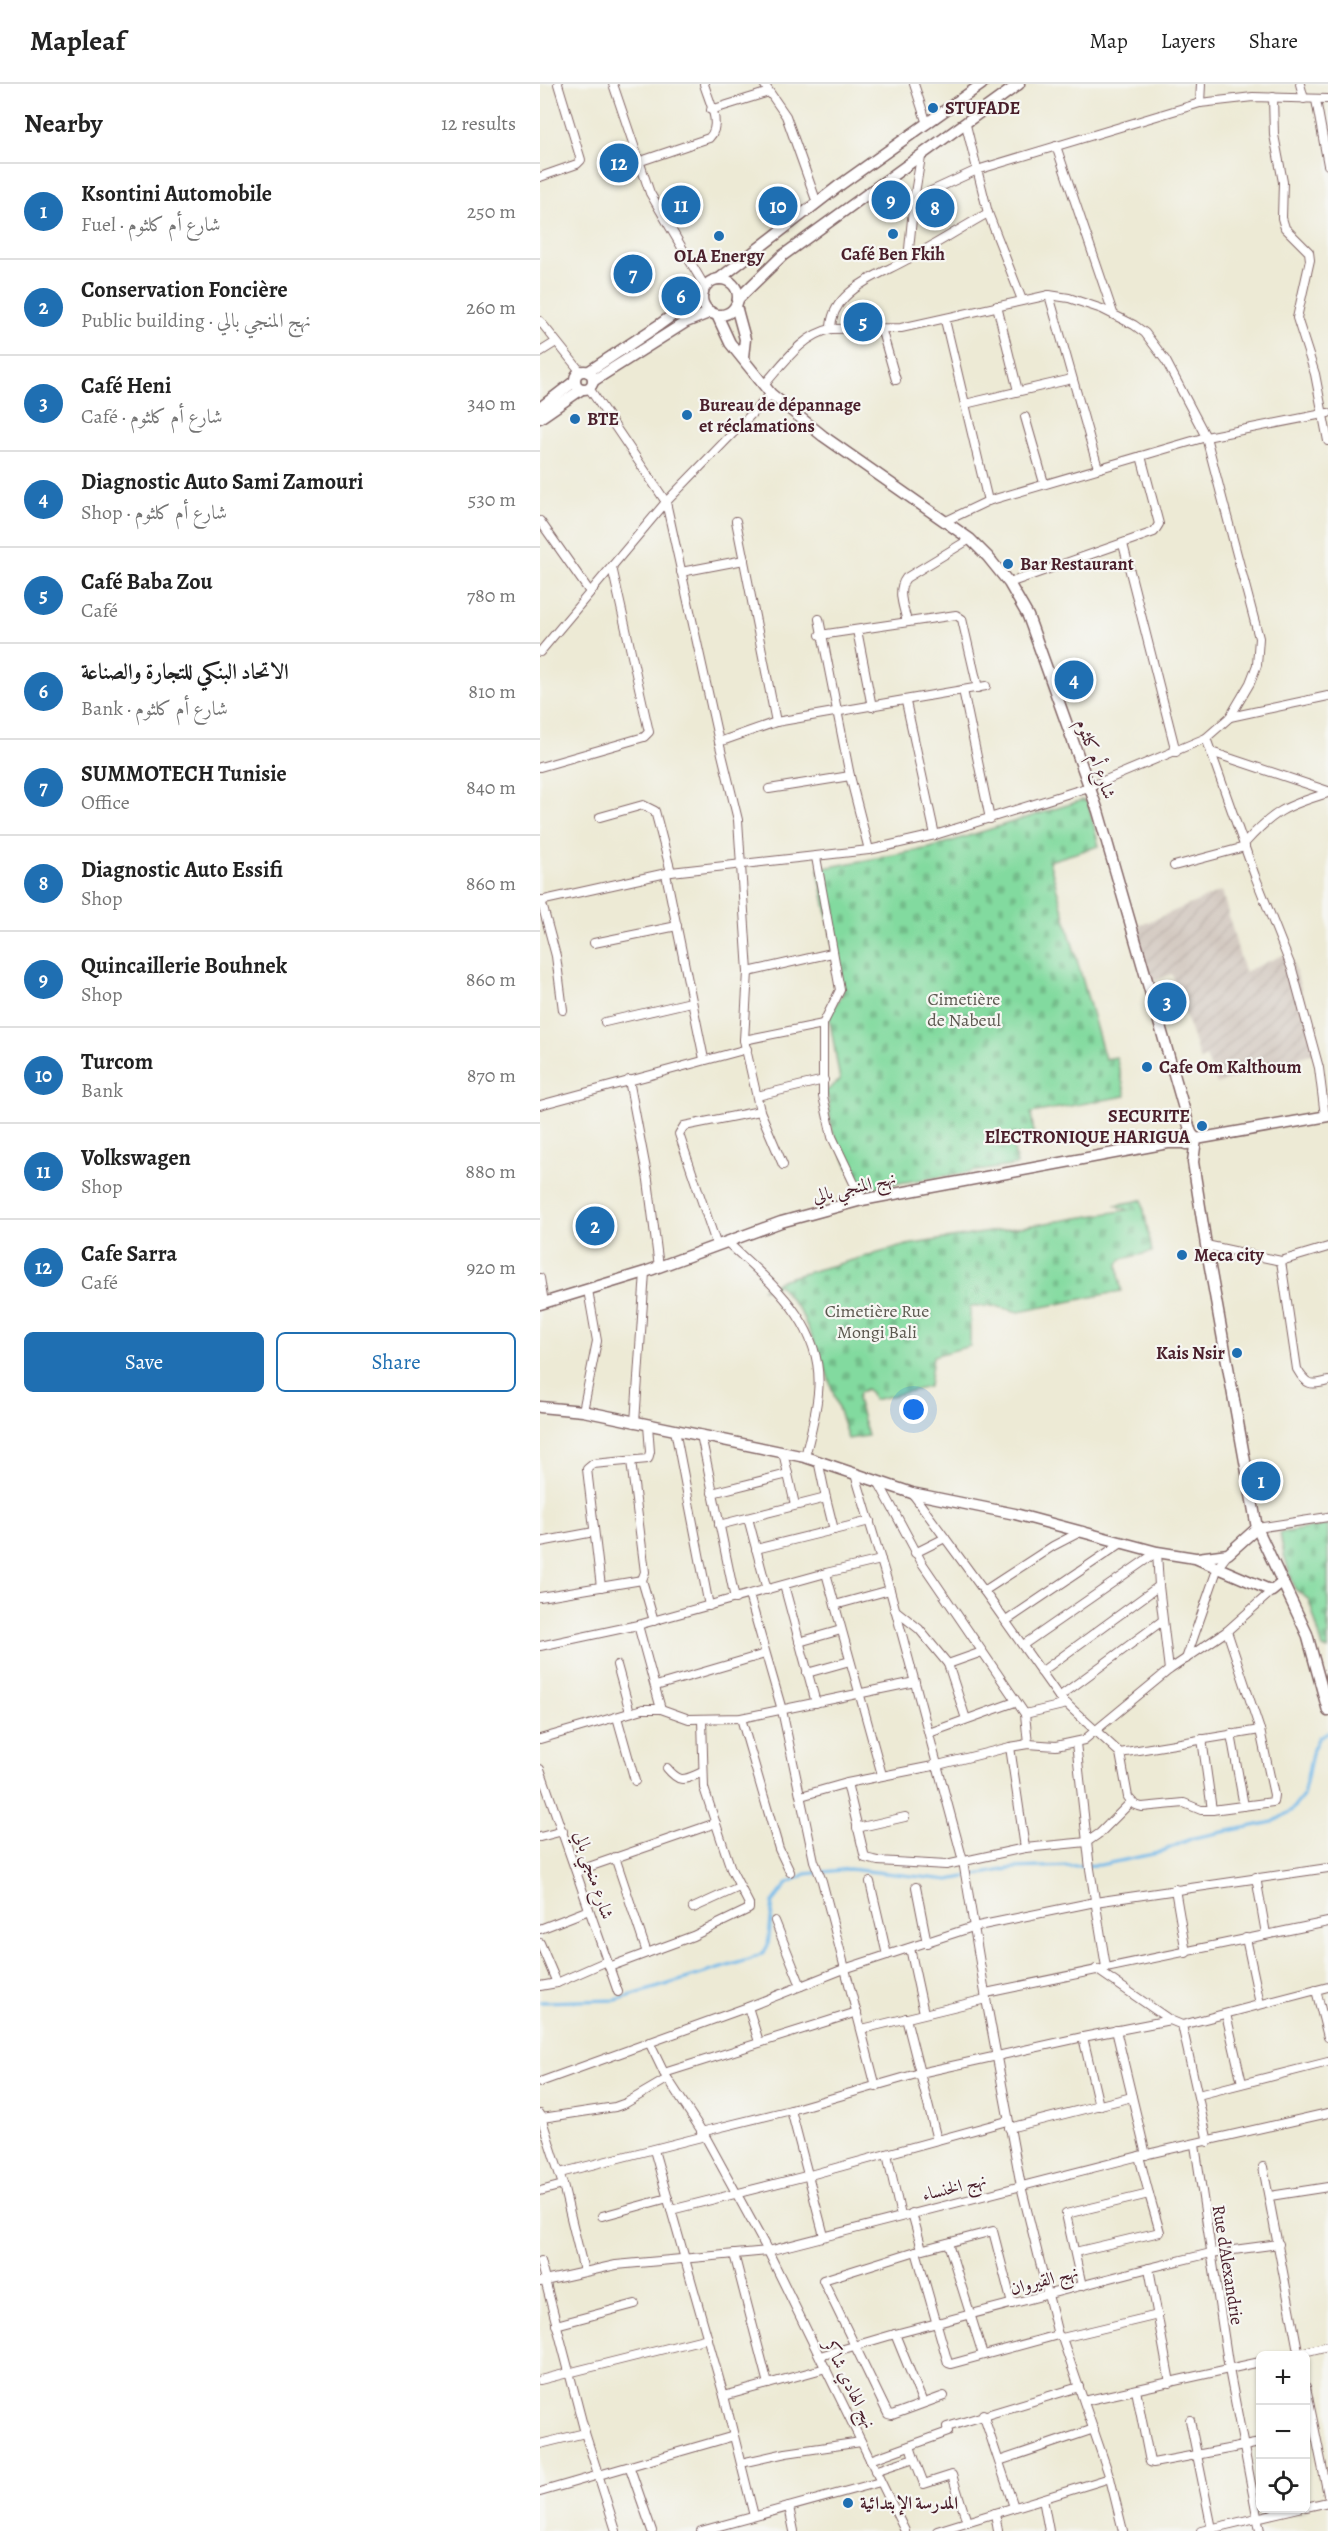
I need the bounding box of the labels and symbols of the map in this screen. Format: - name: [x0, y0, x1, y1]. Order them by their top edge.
- place label: STUFADE: [945, 96, 1020, 120]
- marker: STUFADE: [926, 101, 940, 115]
- pin: 12: [600, 140, 638, 185]
- pin: 9: [872, 178, 910, 222]
- pin: 11: [662, 182, 700, 228]
- pin: 10: [758, 184, 798, 228]
- pin: 8: [916, 186, 954, 230]
- marker: Café Ben Fkih: [886, 227, 900, 241]
- marker: OLA Energy: [712, 229, 726, 243]
- place label: Café Ben Fkih: [841, 242, 945, 266]
- place label: OLA Energy: [674, 244, 765, 268]
- pin: 7: [614, 252, 652, 297]
- pin: 6: [662, 274, 700, 318]
- pin: 5: [844, 300, 882, 344]
- place label: Bureau de dépannage et réclamations: [699, 393, 861, 438]
- place label: BTE: [587, 407, 619, 431]
- marker: Bureau de dépannage et réclamations: [680, 408, 694, 422]
- marker: BTE: [568, 412, 582, 426]
- place label: Bar Restaurant: [1020, 552, 1134, 576]
- marker: Bar Restaurant: [1001, 557, 1015, 571]
- pin: 4: [1054, 658, 1094, 702]
- street label: شارع أم كلثوم: [1067, 715, 1122, 804]
- pin: 3: [1148, 980, 1186, 1024]
- park label: Cimetière de Nabeul: [927, 987, 1001, 1032]
- place label: Cafe Om Kalthoum: [1159, 1055, 1302, 1079]
- marker: Cafe Om Kalthoum: [1140, 1060, 1154, 1074]
- place label: SECURITE ElECTRONIQUE HARIGUA: [984, 1104, 1191, 1149]
- marker: SECURITE ElECTRONIQUE HARIGUA: [1195, 1119, 1209, 1133]
- street label: نهج المنجي بالي: [810, 1166, 899, 1213]
- pin: 2: [576, 1204, 614, 1248]
- place label: Meca city: [1194, 1243, 1265, 1267]
- marker: Meca city: [1175, 1248, 1189, 1262]
- park label: Cimetière Rue Mongi Bali: [825, 1299, 929, 1344]
- place label: Kais Nsir: [1156, 1341, 1226, 1365]
- marker: Kais Nsir: [1230, 1346, 1244, 1360]
- your location: [899, 1395, 928, 1424]
- pin: 1: [1242, 1458, 1280, 1504]
- street label: شارع منجي بالي: [564, 1828, 620, 1924]
- street label: نهج الخنساء: [919, 2167, 990, 2210]
- street label: Rue d'Alexandrie: [1207, 2203, 1249, 2327]
- street label: نهج القيروان: [1007, 2259, 1082, 2304]
- street label: نهج الهادي شاكر: [814, 2334, 882, 2434]
- place label: المدرسة الإبتدائية: [860, 2491, 958, 2516]
- marker: المدرسة الإبتدائية: [841, 2496, 855, 2510]

